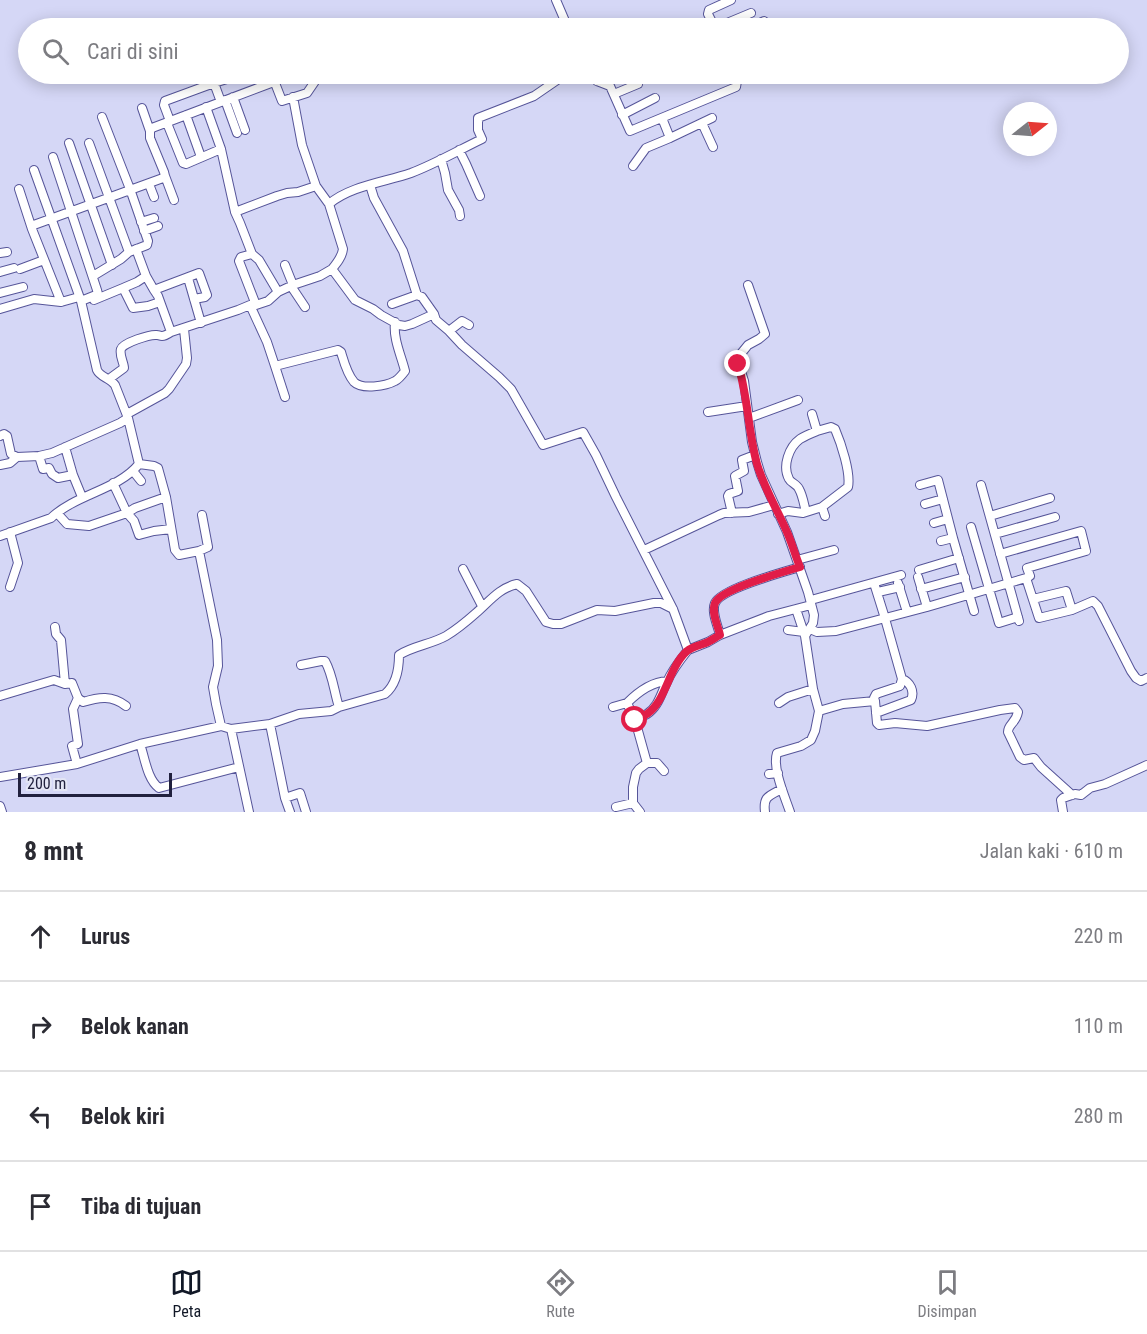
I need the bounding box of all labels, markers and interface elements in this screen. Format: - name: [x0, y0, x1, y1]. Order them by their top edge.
- search box: [18, 18, 1129, 84]
- icon: search: [39, 35, 72, 68]
- text: Cari di sini: [87, 39, 179, 64]
- north arrow: [1003, 102, 1057, 156]
- route end: [724, 350, 750, 376]
- route start: [621, 706, 647, 732]
- scale bar: [18, 770, 172, 798]
- text: 200 m: [27, 774, 66, 793]
- text: 8 mnt: [24, 836, 83, 866]
- text: Jalan kaki · 610 m: [980, 839, 1123, 863]
- icon: ahead: [24, 920, 57, 953]
- text: Lurus: [81, 924, 130, 949]
- text: 220 m: [1074, 924, 1123, 948]
- icon: right: [24, 1010, 57, 1043]
- text: Belok kanan: [81, 1014, 189, 1039]
- text: 110 m: [1074, 1014, 1123, 1038]
- icon: left: [24, 1100, 57, 1133]
- text: Belok kiri: [81, 1104, 165, 1129]
- text: 280 m: [1074, 1104, 1123, 1128]
- icon: arrive: [24, 1190, 57, 1223]
- text: Tiba di tujuan: [81, 1194, 201, 1219]
- tab: Peta: [170, 1266, 203, 1321]
- tab: Rute: [544, 1266, 577, 1321]
- tab: Disimpan: [918, 1266, 977, 1321]

